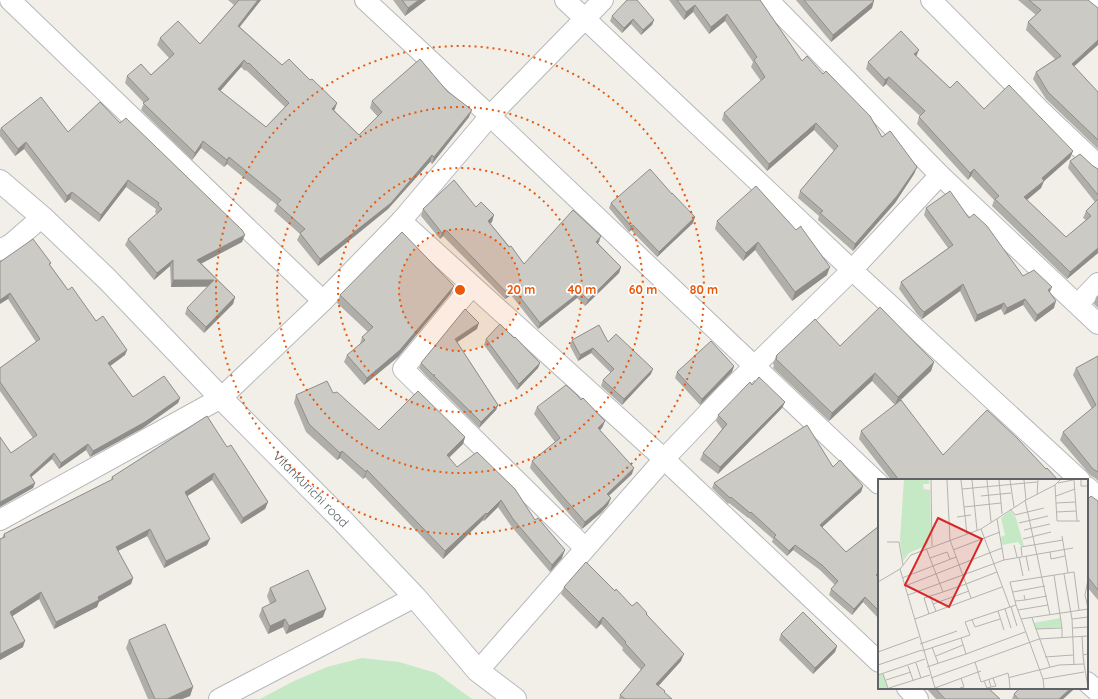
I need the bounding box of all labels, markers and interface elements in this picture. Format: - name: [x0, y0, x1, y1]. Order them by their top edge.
- text: 20 m: [507, 282, 535, 297]
- text: 40 m: [568, 282, 596, 297]
- text: 60 m: [629, 282, 657, 297]
- text: 80 m: [690, 282, 718, 297]
- centre of rings: [453, 283, 467, 297]
- street label: Vilankurichi road: [270, 448, 352, 530]
- inset map: [878, 479, 1088, 689]

